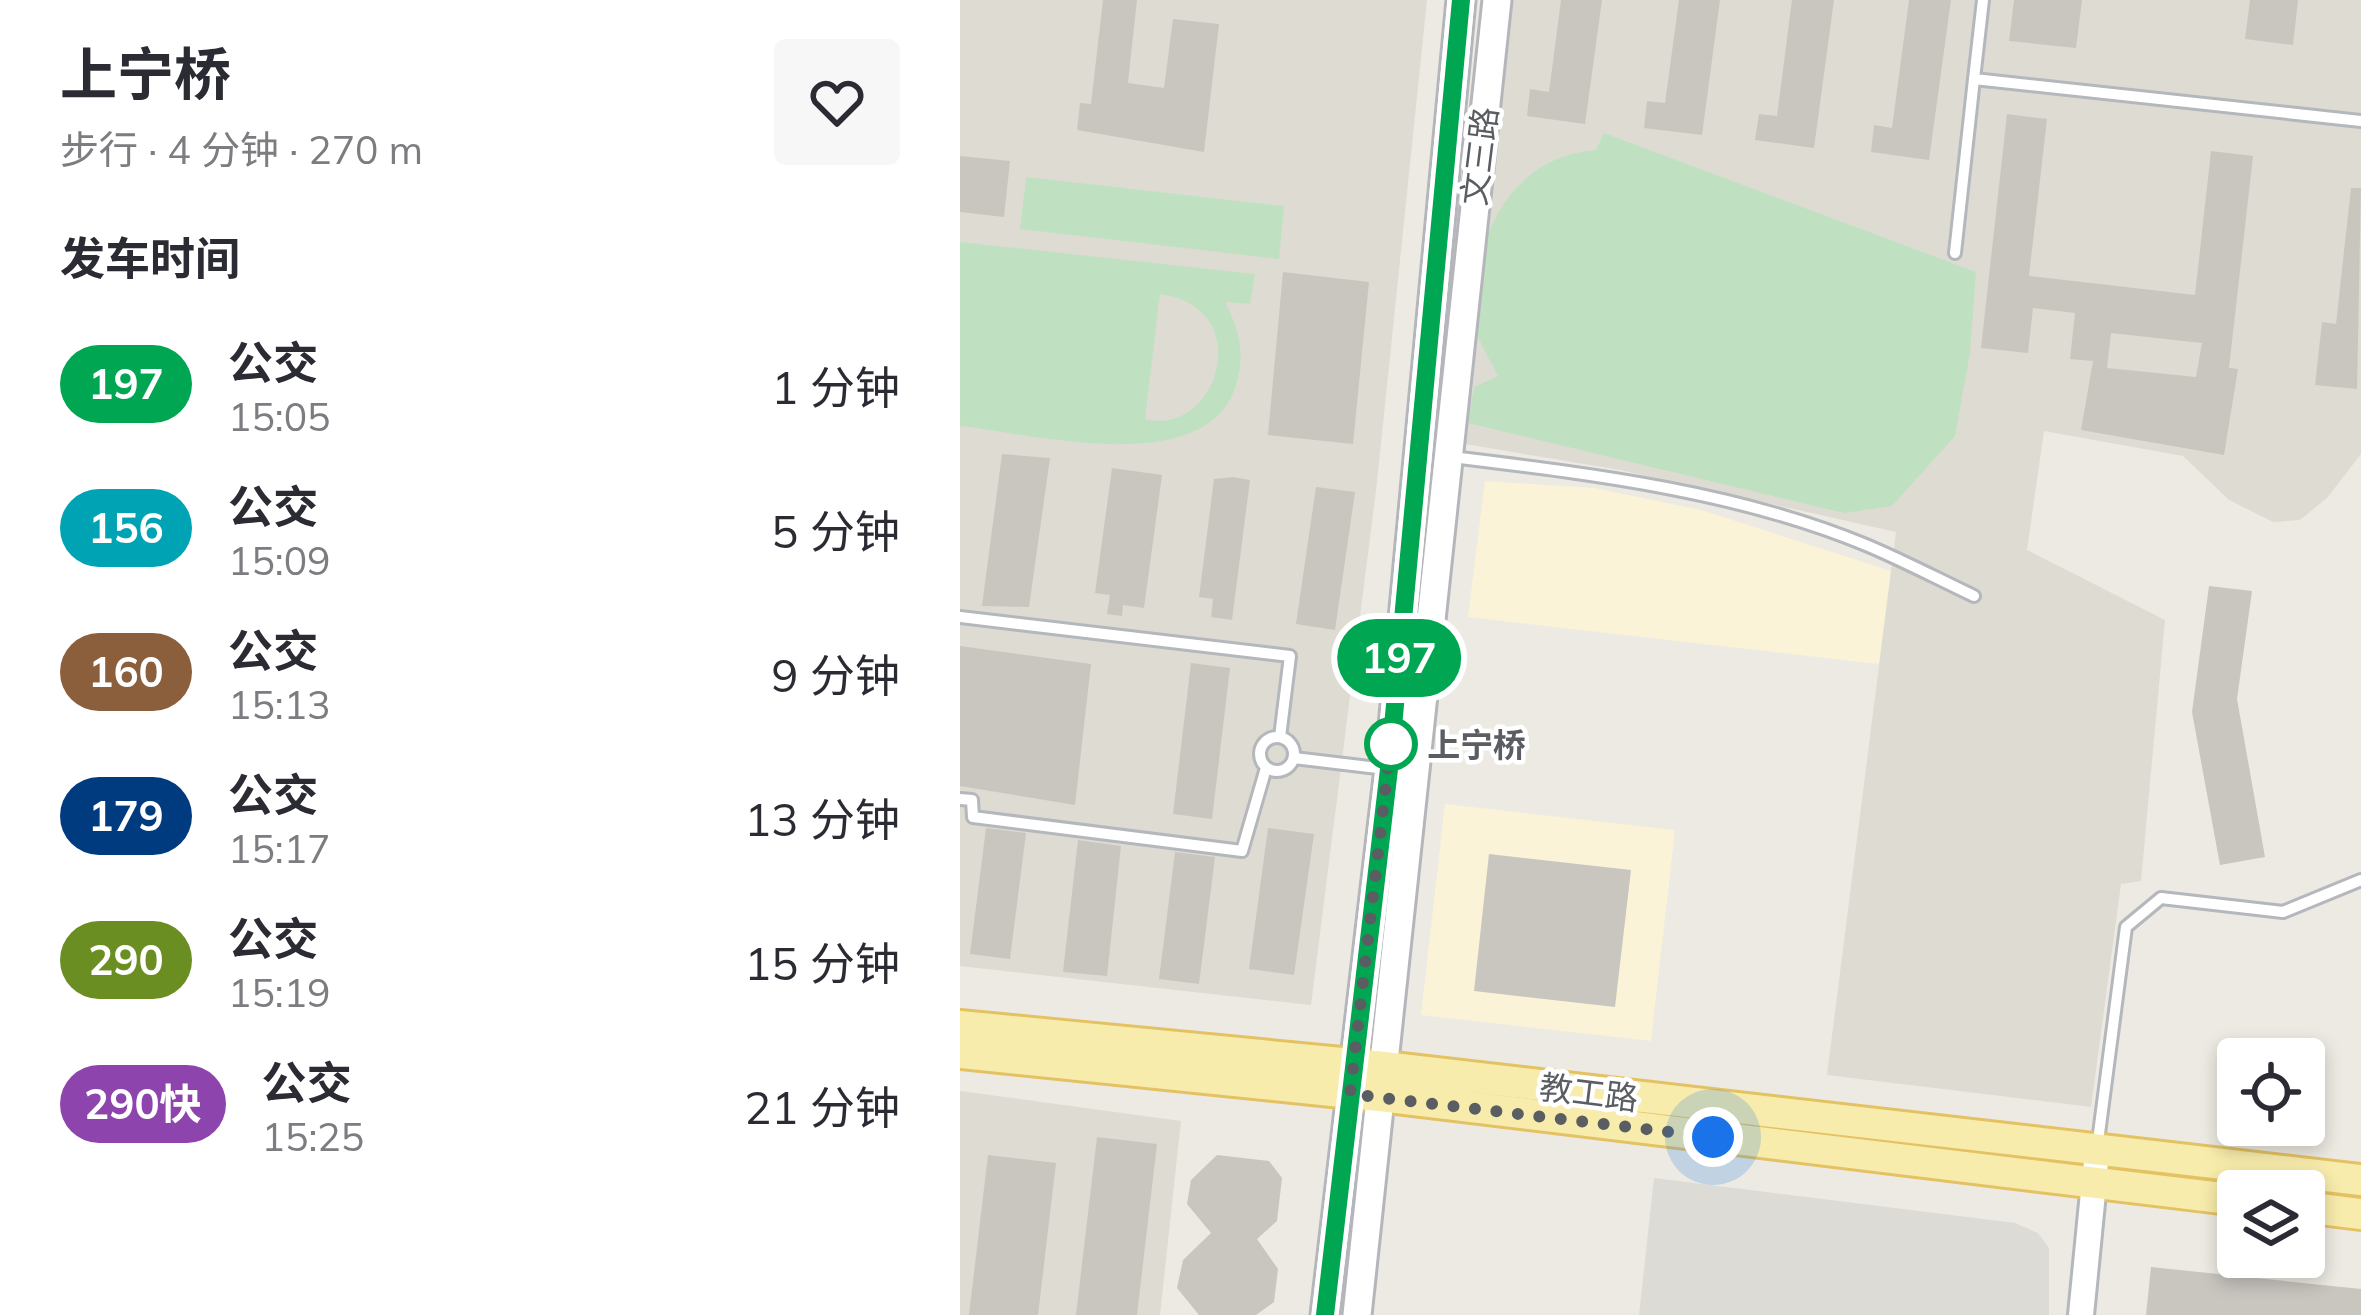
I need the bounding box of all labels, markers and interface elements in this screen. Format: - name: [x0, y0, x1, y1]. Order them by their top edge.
- text: 上宁桥: [60, 38, 231, 109]
- button: heart: [774, 39, 900, 165]
- street label: 文三路: [1453, 104, 1505, 208]
- text: 步行 · 4 分钟 · 270 m: [60, 125, 423, 174]
- text: 发车时间: [60, 230, 240, 286]
- text: 公交: [228, 334, 318, 390]
- text: 197: [88, 357, 164, 410]
- text: 1 分钟: [771, 359, 900, 415]
- text: 15:05: [228, 392, 331, 441]
- text: 公交: [228, 478, 318, 534]
- text: 156: [88, 501, 164, 554]
- text: 5 分钟: [771, 503, 900, 559]
- text: 15:09: [228, 536, 331, 585]
- line badge: 197: [1330, 619, 1468, 697]
- text: 公交: [228, 622, 318, 678]
- text: 197: [1361, 631, 1437, 684]
- text: 160: [88, 645, 164, 698]
- text: 9 分钟: [771, 647, 900, 703]
- text: 15:13: [228, 680, 331, 729]
- marker: 上宁桥: [1366, 719, 1416, 769]
- place label: 上宁桥: [1427, 724, 1526, 765]
- text: 公交: [228, 766, 318, 822]
- text: 179: [88, 789, 164, 842]
- text: 13 分钟: [744, 791, 900, 847]
- text: 15:17: [228, 824, 331, 873]
- text: 公交: [228, 910, 318, 966]
- text: 290: [88, 933, 164, 986]
- text: 15 分钟: [744, 935, 900, 991]
- text: 15:19: [228, 968, 331, 1017]
- map controls: [2217, 1038, 2325, 1278]
- button: locate: [2217, 1038, 2325, 1146]
- text: 公交: [262, 1054, 352, 1110]
- street label: 教工路: [1537, 1066, 1641, 1118]
- text: 290快: [84, 1077, 202, 1130]
- text: 21 分钟: [744, 1079, 900, 1135]
- your location: [1683, 1107, 1743, 1167]
- text: 15:25: [262, 1112, 364, 1161]
- button: layers: [2217, 1170, 2325, 1278]

